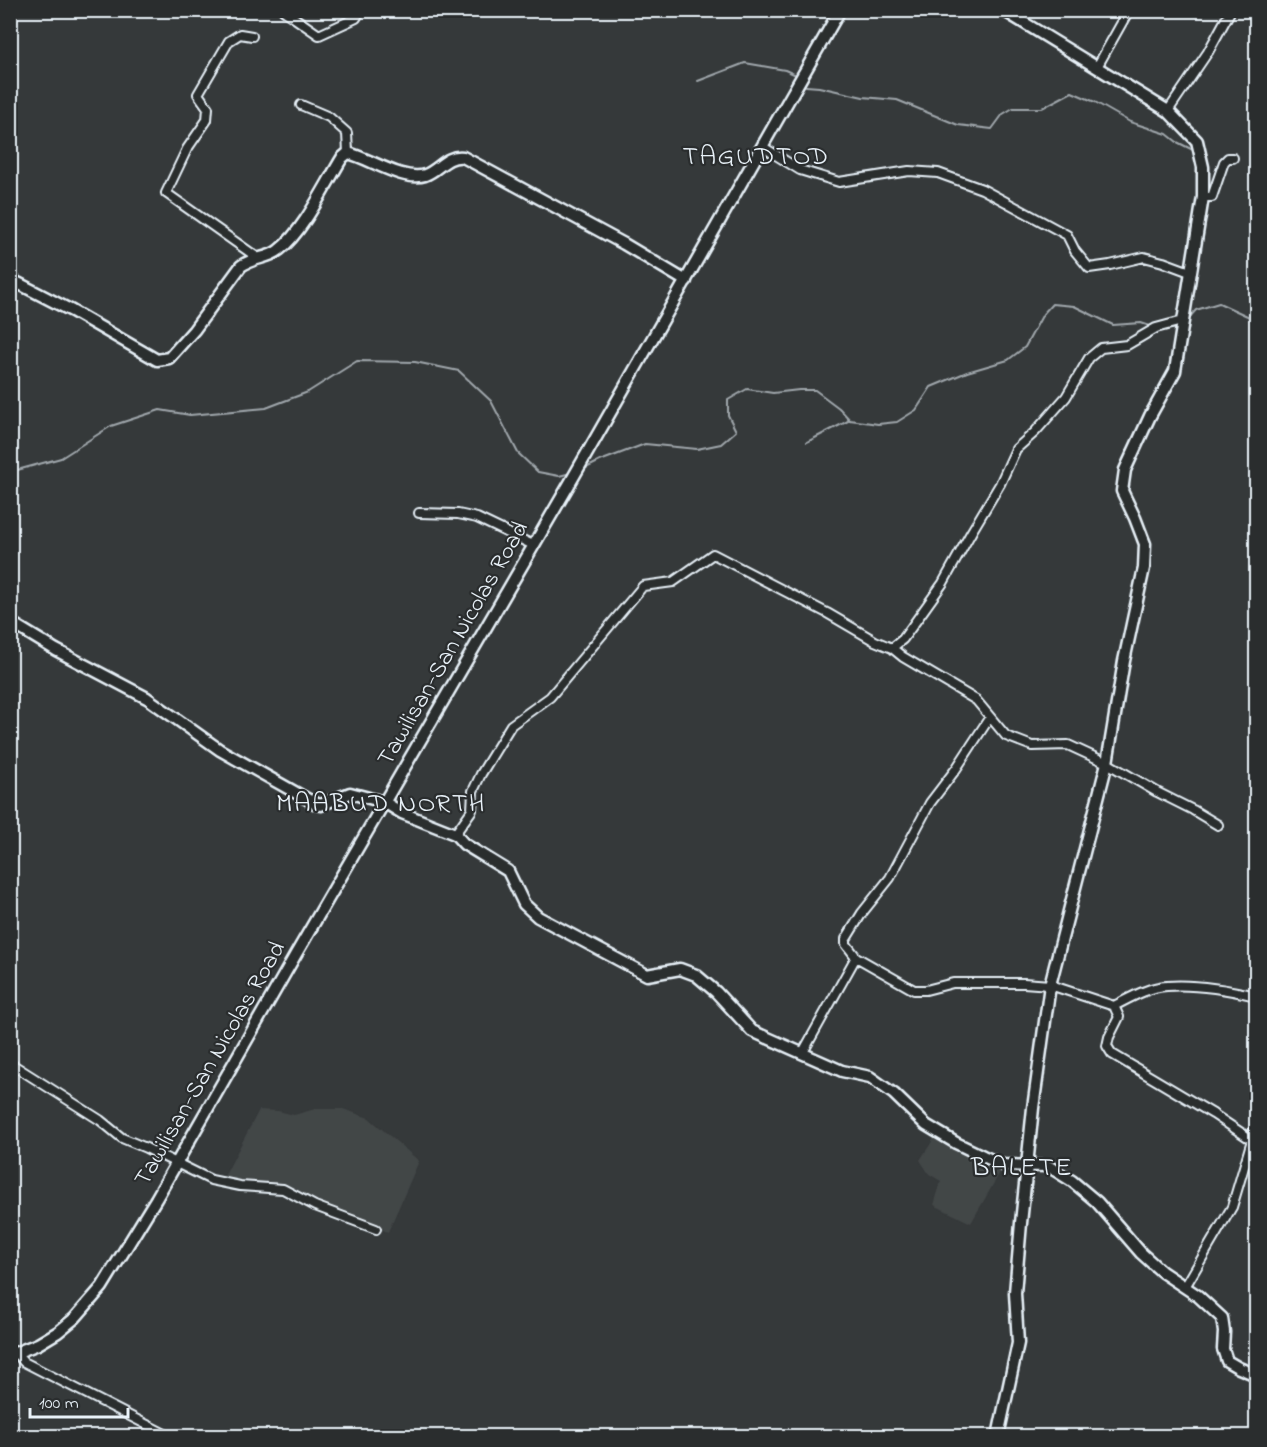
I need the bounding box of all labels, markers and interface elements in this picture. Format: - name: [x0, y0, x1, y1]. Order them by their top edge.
- district label: TAGUDTOD: [682, 138, 830, 177]
- street label: Tawilisan-San Nicolas Road: [370, 515, 539, 773]
- district label: MAABUD NORTH: [276, 785, 486, 824]
- street label: Tawilisan-San Nicolas Road: [127, 935, 296, 1193]
- district label: BALETE: [970, 1149, 1073, 1188]
- scale bar: [30, 1381, 128, 1419]
- text: 100 m: [39, 1391, 79, 1417]

